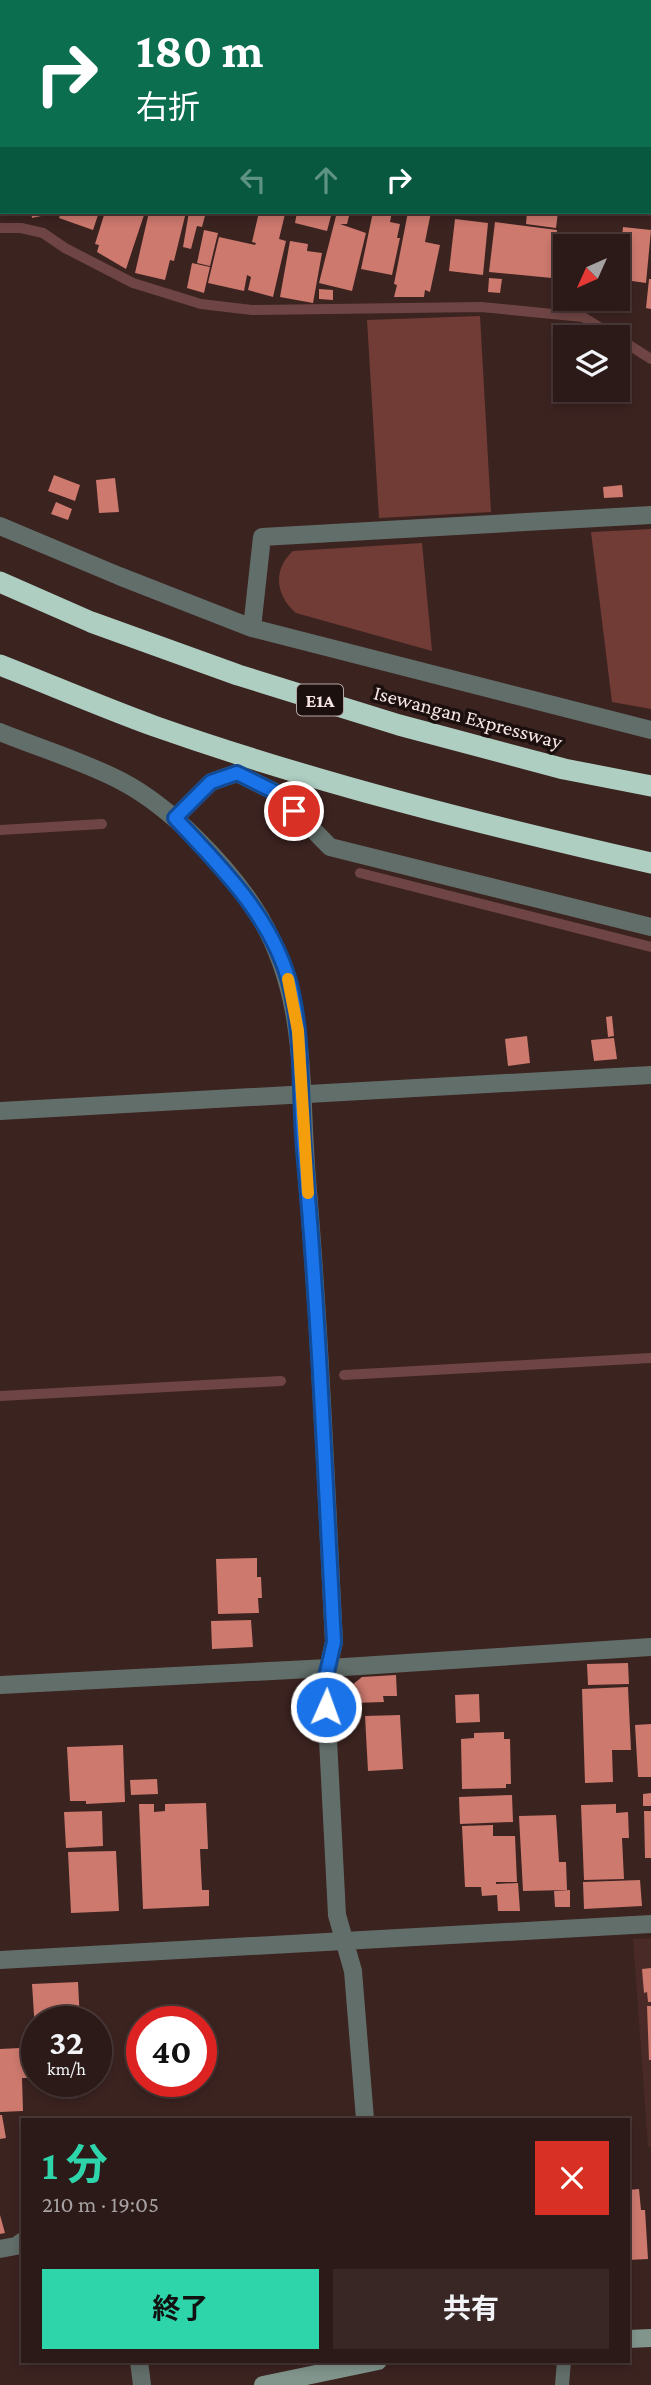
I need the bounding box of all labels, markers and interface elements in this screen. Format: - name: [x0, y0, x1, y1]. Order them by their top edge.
- text: 180 m: [136, 23, 264, 78]
- icon: right: [21, 28, 112, 119]
- text: 右折: [136, 89, 200, 125]
- icon: left: [234, 161, 272, 199]
- icon: ahead: [307, 161, 345, 199]
- icon: right: [380, 161, 418, 199]
- north arrow: [553, 234, 630, 312]
- map controls: [553, 234, 630, 402]
- button: layers: [553, 325, 630, 402]
- street label: Isewangan Expressway: [371, 680, 565, 754]
- road number: E1A: [297, 684, 343, 716]
- pin: [264, 781, 324, 841]
- icon: arrive: [275, 792, 313, 830]
- position arrow: [289, 1670, 363, 1744]
- speed limit sign: 40: [126, 2006, 217, 2097]
- text: 32: [49, 2023, 84, 2062]
- text: km/h: [47, 2059, 86, 2079]
- text: 1 分: [42, 2141, 108, 2188]
- button: close: [535, 2141, 609, 2215]
- text: 210 m · 19:05: [42, 2191, 159, 2217]
- button: 終了: [42, 2269, 319, 2349]
- button: 共有: [333, 2269, 609, 2349]

